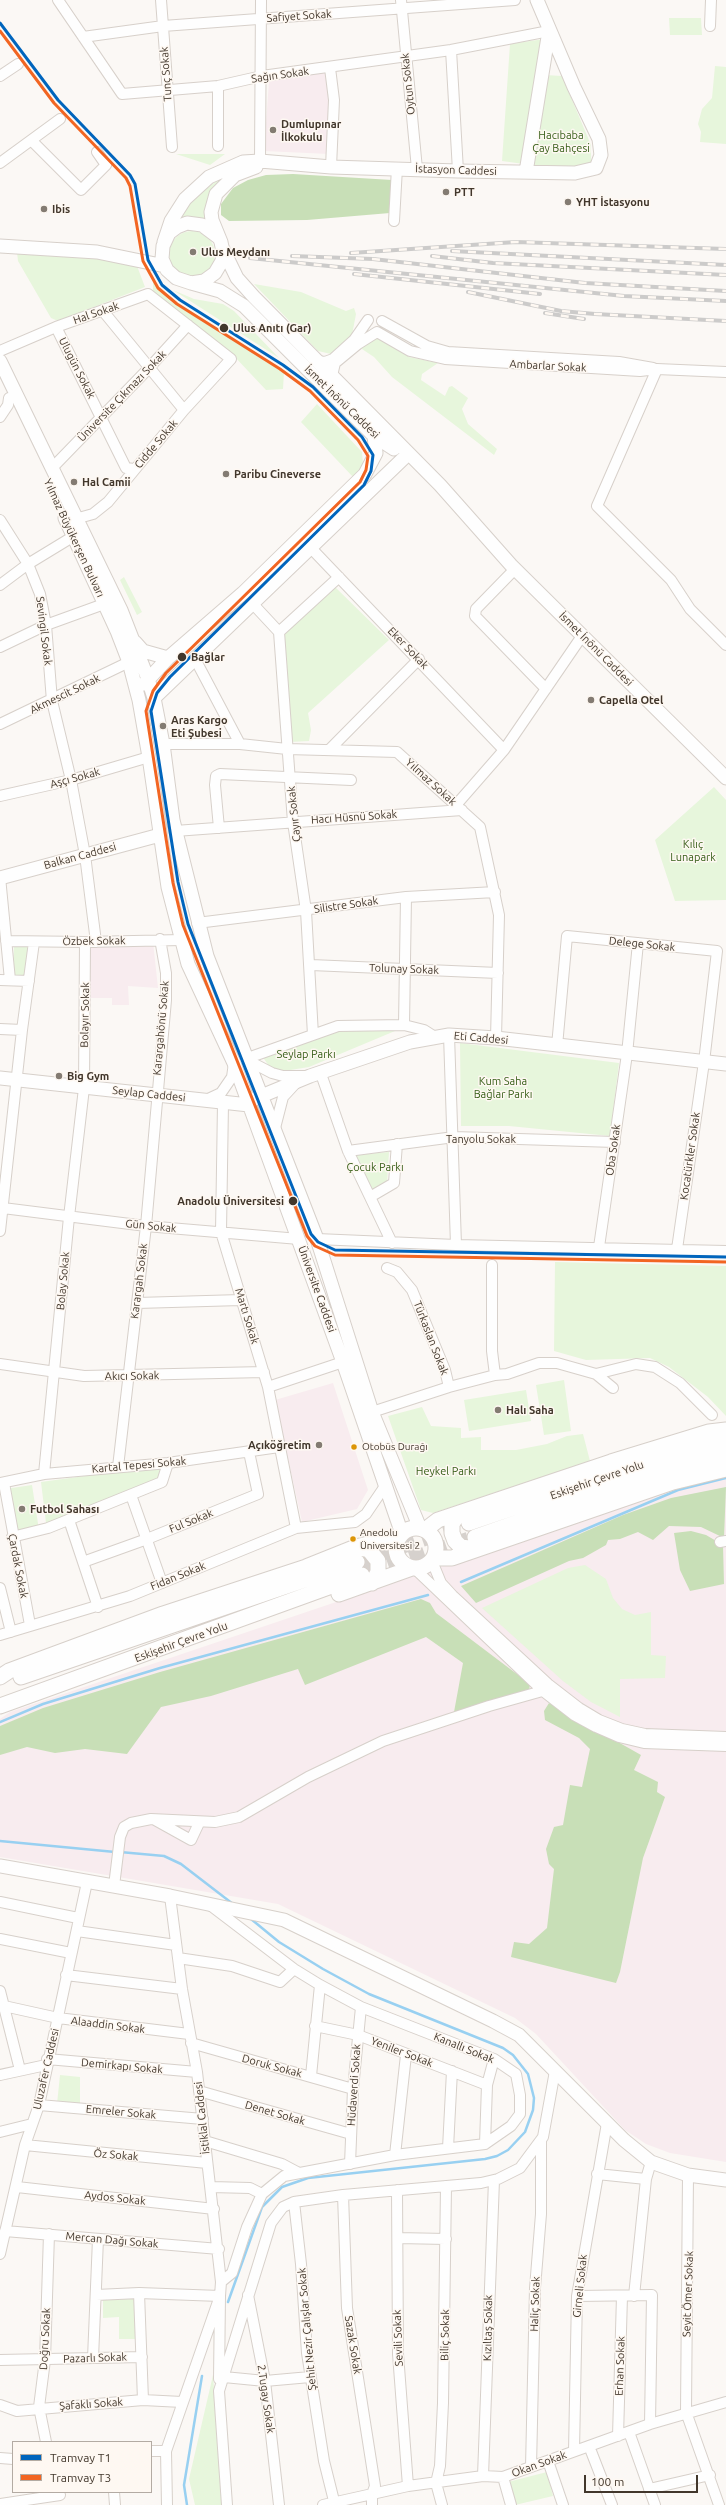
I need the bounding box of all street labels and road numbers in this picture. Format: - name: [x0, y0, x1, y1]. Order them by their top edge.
- street label: Safiyet Sokak: [266, 7, 332, 25]
- street label: Tunç Sokak: [157, 46, 175, 102]
- street label: Oytun Sokak: [398, 52, 418, 116]
- street label: Sağın Sokak: [250, 64, 310, 86]
- street label: İstasyon Caddesi: [415, 162, 497, 178]
- street label: Hal Sokak: [71, 299, 121, 327]
- street label: Ulugün Sokak: [56, 335, 98, 401]
- street label: Üniversite Çıkmazı Sokak: [75, 348, 169, 444]
- street label: Ambarlar Sokak: [509, 357, 587, 375]
- street label: İsmet İnönü Caddesi: [302, 363, 382, 441]
- street label: Cidde Sokak: [132, 417, 180, 471]
- street label: Yılmaz Büyükerşen Bulvarı: [41, 477, 107, 599]
- street label: Sevingil Sokak: [33, 596, 55, 666]
- street label: İsmet İnönü Caddesi: [556, 609, 636, 689]
- street label: Eker Sokak: [385, 624, 431, 672]
- street label: Akmescit Sokak: [28, 671, 102, 717]
- street label: Yılmaz Sokak: [403, 756, 459, 808]
- street label: Aşçı Sokak: [49, 765, 101, 791]
- street label: Çayır Sokak: [285, 785, 303, 843]
- street label: Hacı Hüsnü Sokak: [310, 807, 398, 827]
- street label: Balkan Caddesi: [42, 840, 118, 872]
- street label: Silistre Sokak: [313, 894, 379, 916]
- street label: Özbek Sokak: [62, 934, 126, 948]
- street label: Delege Sokak: [608, 934, 676, 954]
- street label: Tolunay Sokak: [369, 961, 439, 977]
- street label: Karargahönü Sokak: [150, 980, 172, 1076]
- street label: Bolayır Sokak: [78, 982, 92, 1048]
- street label: Eti Caddesi: [453, 1029, 509, 1047]
- street label: Seylap Caddesi: [112, 1084, 186, 1104]
- street label: Kocatürkler Sokak: [677, 1111, 703, 1201]
- street label: Oba Sokak: [603, 1123, 623, 1177]
- street label: Tanyolu Sokak: [446, 1132, 516, 1146]
- street label: Gün Sokak: [125, 1217, 177, 1235]
- street label: Karargah Sokak: [128, 1242, 150, 1320]
- street label: Üniversite Caddesi: [295, 1244, 339, 1334]
- street label: Bolay Sokak: [54, 1251, 72, 1311]
- street label: Martı Sokak: [232, 1286, 262, 1346]
- street label: Türkaslan Sokak: [411, 1299, 451, 1377]
- street label: Akıcı Sokak: [105, 1369, 159, 1383]
- street label: Kartal Tepesi Sokak: [91, 1454, 187, 1476]
- street label: Eskişehir Çevre Yolu: [548, 1458, 646, 1502]
- street label: Ful Sokak: [167, 1506, 215, 1536]
- street label: Çardak Sokak: [5, 1533, 31, 1599]
- street label: Fidan Sokak: [149, 1559, 207, 1593]
- street label: Eskişehir Çevre Yolu: [133, 1619, 229, 1665]
- street label: Alaaddin Sokak: [70, 2014, 146, 2036]
- street label: Uluzafer Caddesi: [30, 2027, 62, 2111]
- street label: Kanallı Sokak: [432, 2030, 496, 2066]
- street label: Yeniler Sokak: [369, 2034, 435, 2070]
- street label: Hüdaverdi Sokak: [345, 2044, 363, 2126]
- street label: Doruk Sokak: [241, 2052, 303, 2080]
- street label: Demirkapı Sokak: [81, 2056, 163, 2076]
- street label: İstiklal Caddesi: [192, 2081, 212, 2155]
- street label: Denet Sokak: [243, 2098, 307, 2128]
- street label: Emreler Sokak: [85, 2102, 157, 2122]
- street label: Öz Sokak: [93, 2146, 139, 2164]
- street label: Aydos Sokak: [84, 2188, 146, 2208]
- street label: Mercan Dağı Sokak: [65, 2229, 159, 2251]
- street label: Seyit Ömer Sokak: [680, 2251, 696, 2337]
- street label: Girneli Sokak: [570, 2254, 590, 2318]
- street label: Şehit Nezir Çalışlar Sokak: [295, 2267, 319, 2391]
- street label: Haliç Sokak: [527, 2276, 543, 2332]
- street label: Kızıltaş Sokak: [481, 2295, 495, 2361]
- street label: Doğru Sokak: [37, 2307, 53, 2371]
- street label: Sevili Sokak: [390, 2309, 406, 2367]
- street label: Biliç Sokak: [438, 2309, 452, 2361]
- street label: Sazak Sokak: [342, 2315, 364, 2375]
- street label: Erhan Sokak: [612, 2336, 628, 2396]
- street label: Pazarlı Sokak: [63, 2350, 127, 2366]
- street label: 2.Tugay Sokak: [255, 2364, 277, 2434]
- street label: Şafaklı Sokak: [59, 2395, 123, 2413]
- street label: Okan Sokak: [510, 2448, 568, 2480]

